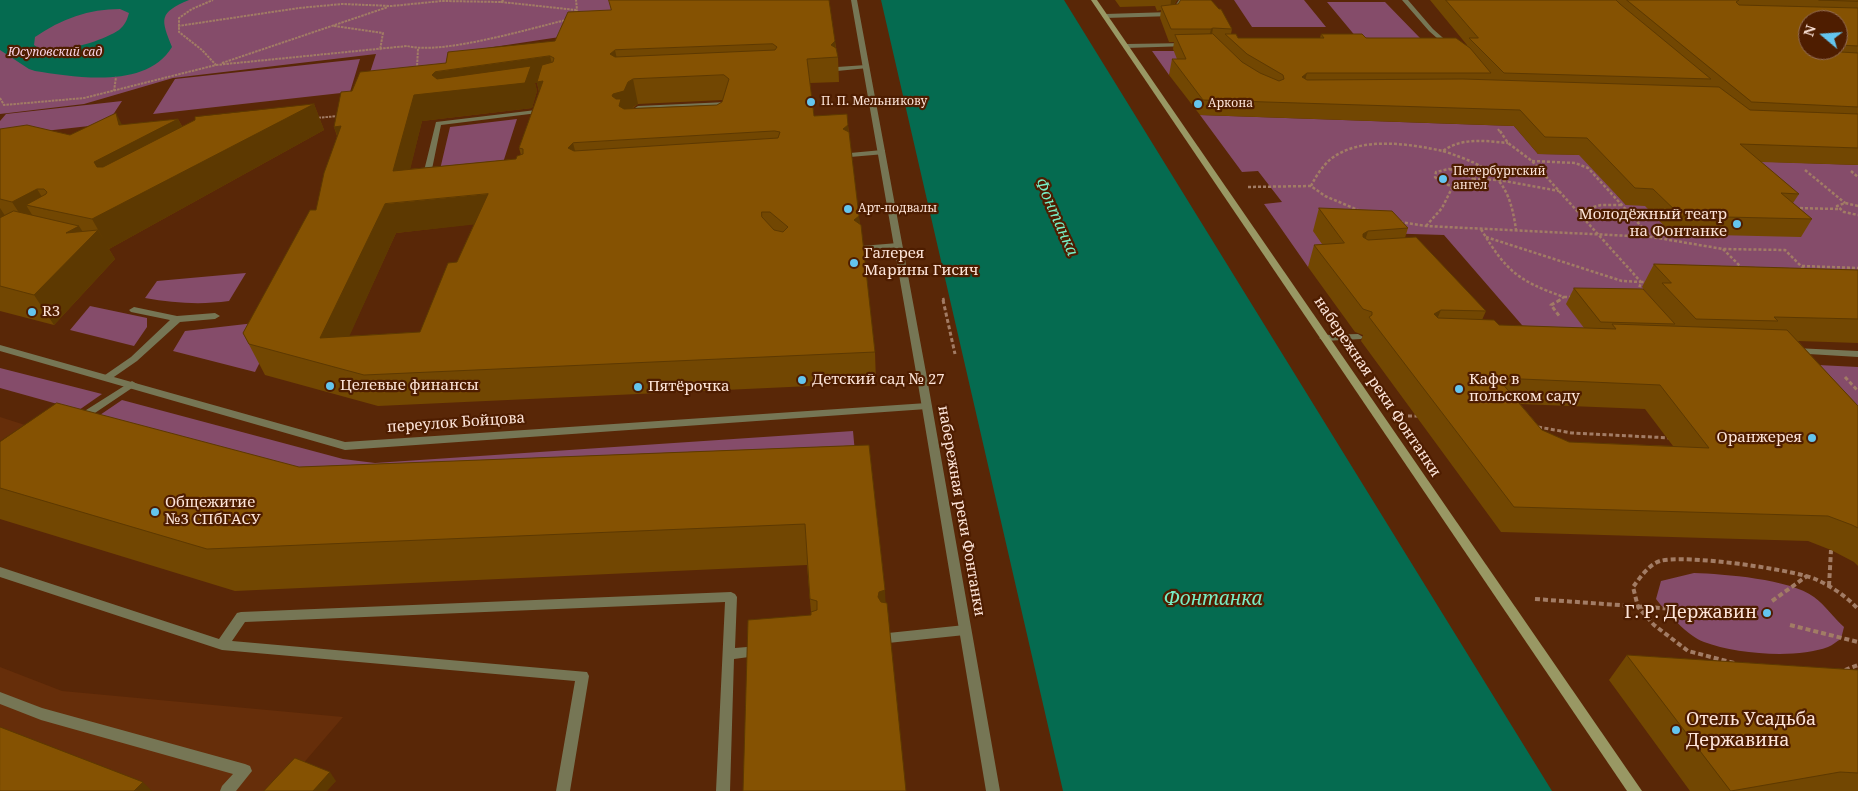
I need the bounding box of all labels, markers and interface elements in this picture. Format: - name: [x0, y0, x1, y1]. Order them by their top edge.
- north arrow: [1798, 10, 1848, 60]
- text: N: [1798, 22, 1820, 39]
- park label: Юсуповский сад: [8, 46, 102, 60]
- place label: П. П. Мельникову: [821, 95, 927, 109]
- marker: П. П. Мельникову: [805, 96, 817, 108]
- place label: Аркона: [1208, 97, 1253, 111]
- marker: Аркона: [1192, 98, 1204, 110]
- place label: Петербургский ангел: [1453, 165, 1546, 193]
- marker: Петербургский ангел: [1437, 173, 1449, 185]
- water label: Фонтанка: [1030, 175, 1082, 259]
- place label: Арт-подвалы: [858, 202, 937, 216]
- marker: Арт-подвалы: [842, 203, 854, 215]
- place label: Молодёжный театр на Фонтанке: [1578, 206, 1727, 241]
- marker: Молодёжный театр на Фонтанке: [1731, 218, 1743, 230]
- place label: Галерея Марины Гисич: [864, 245, 978, 280]
- marker: Галерея Марины Гисич: [848, 257, 860, 269]
- street label: набережная реки Фонтанки: [1310, 293, 1444, 481]
- place label: R3: [42, 303, 60, 321]
- marker: R3: [26, 306, 38, 318]
- place label: Детский сад № 27: [812, 371, 945, 389]
- place label: Кафе в польском саду: [1469, 371, 1580, 406]
- marker: Детский сад № 27: [796, 374, 808, 386]
- place label: Целевые финансы: [340, 377, 479, 395]
- place label: Пятёрочка: [648, 378, 729, 396]
- marker: Целевые финансы: [324, 380, 336, 392]
- marker: Пятёрочка: [632, 381, 644, 393]
- marker: Кафе в польском саду: [1453, 383, 1465, 395]
- street label: набережная реки Фонтанки: [934, 404, 988, 618]
- street label: переулок Бойцова: [386, 409, 526, 437]
- place label: Оранжерея: [1717, 429, 1802, 447]
- marker: Оранжерея: [1806, 432, 1818, 444]
- place label: Общежитие №3 СПбГАСУ: [165, 494, 260, 529]
- marker: Общежитие №3 СПбГАСУ: [149, 506, 161, 518]
- water label: Фонтанка: [1163, 589, 1263, 611]
- place label: Г. Р. Державин: [1624, 602, 1757, 624]
- marker: Г. Р. Державин: [1761, 607, 1773, 619]
- place label: Отель Усадьба Державина: [1686, 709, 1816, 752]
- marker: Отель Усадьба Державина: [1670, 724, 1682, 736]

